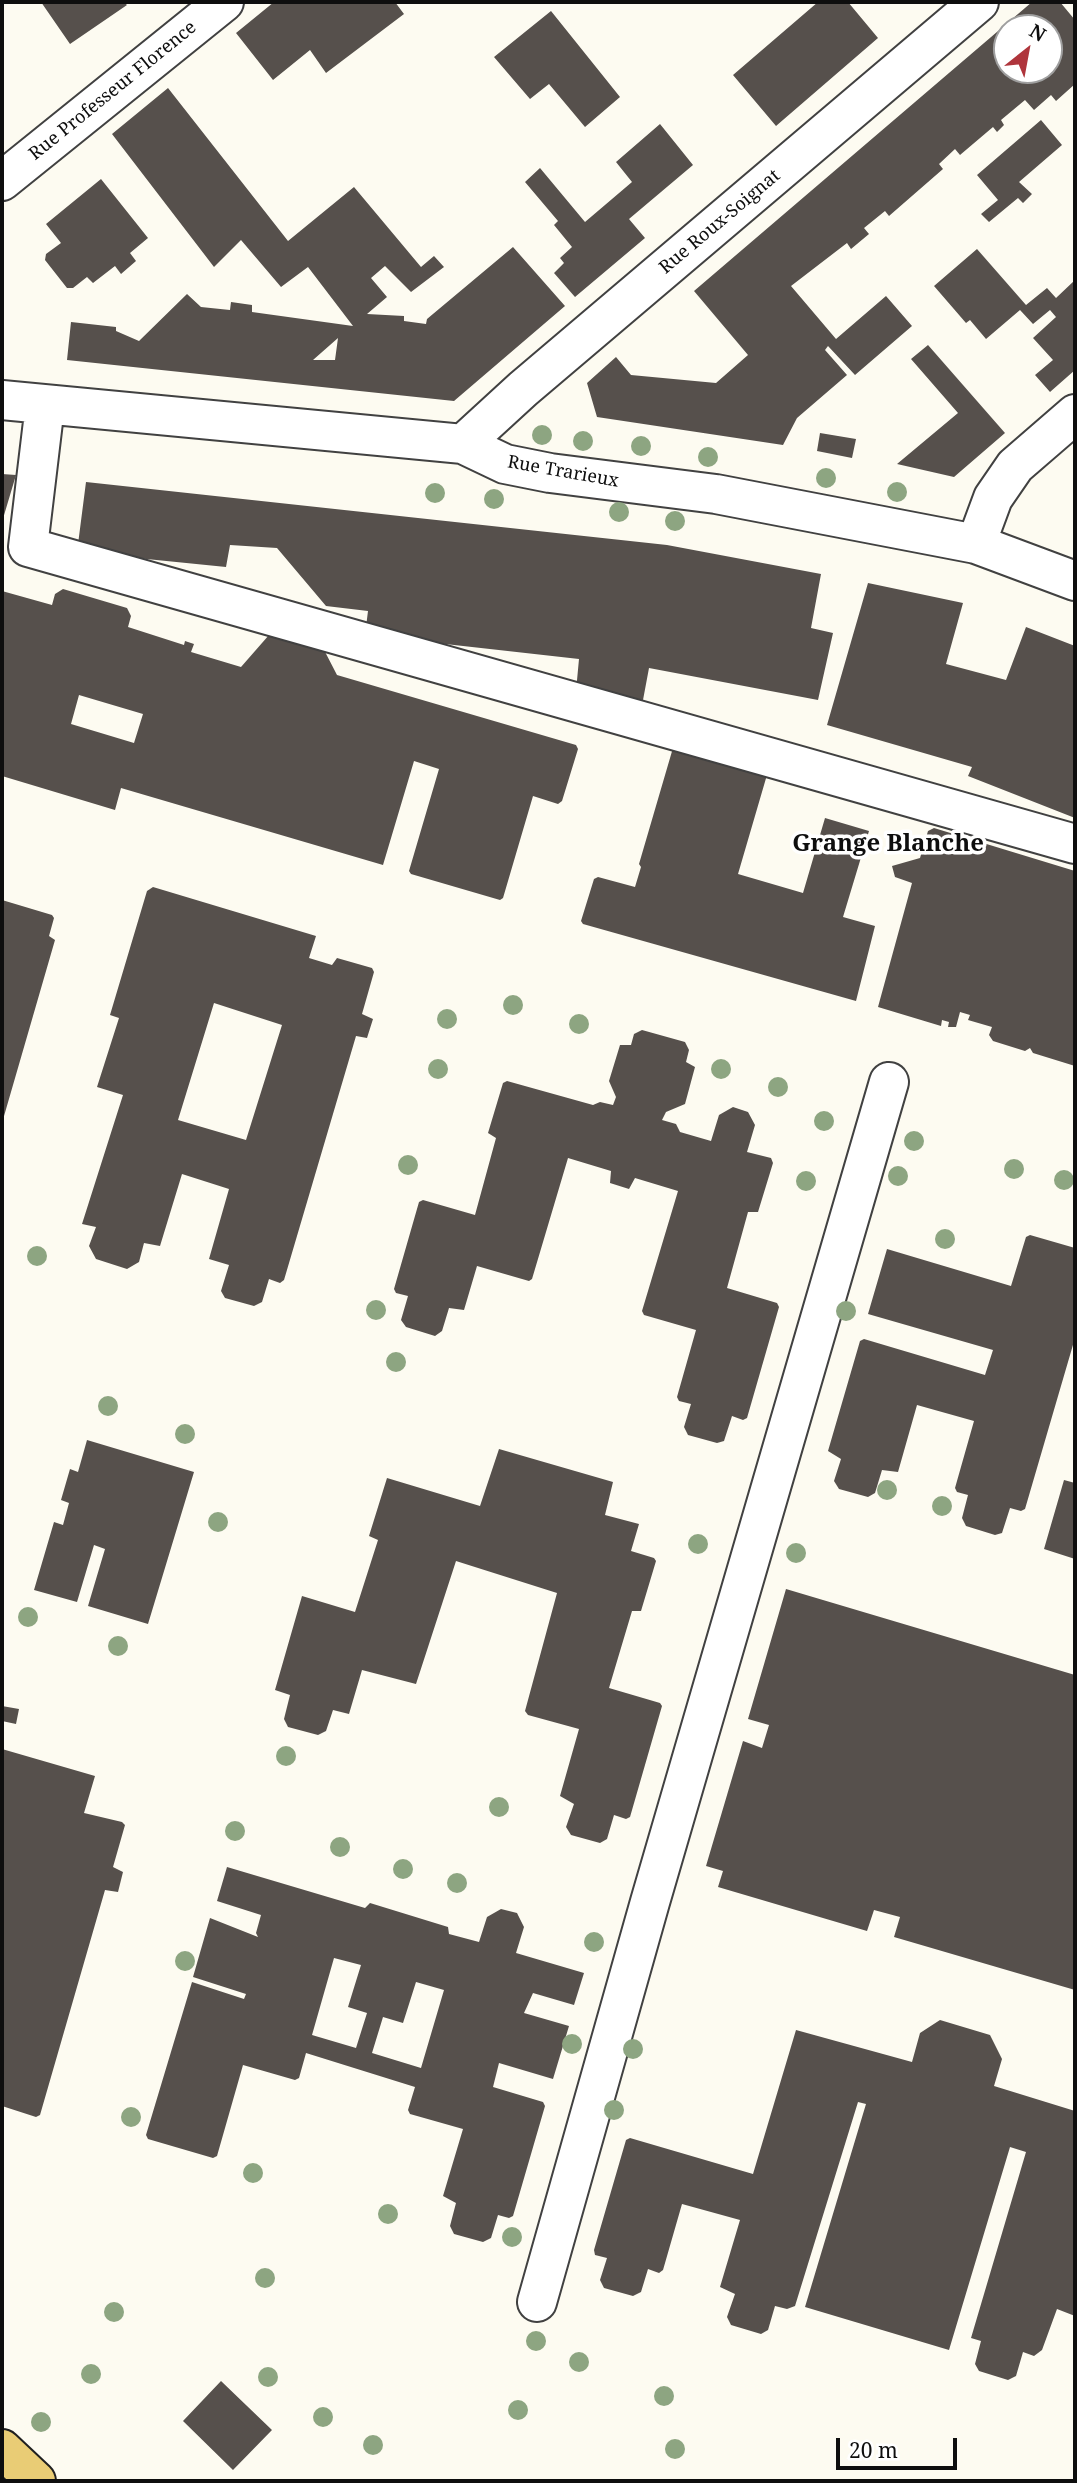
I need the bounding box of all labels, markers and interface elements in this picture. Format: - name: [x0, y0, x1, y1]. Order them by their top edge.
- north arrow: [993, 14, 1063, 84]
- street label: Rue Professeur Florence: [25, 17, 201, 165]
- text: N: [1025, 18, 1051, 48]
- street label: Rue Roux-Soignat: [655, 165, 785, 279]
- street label: Rue Trarieux: [506, 452, 620, 492]
- district label: Grange Blanche: [792, 830, 984, 858]
- scale bar: [839, 2424, 960, 2468]
- text: 20 m: [849, 2436, 898, 2464]

